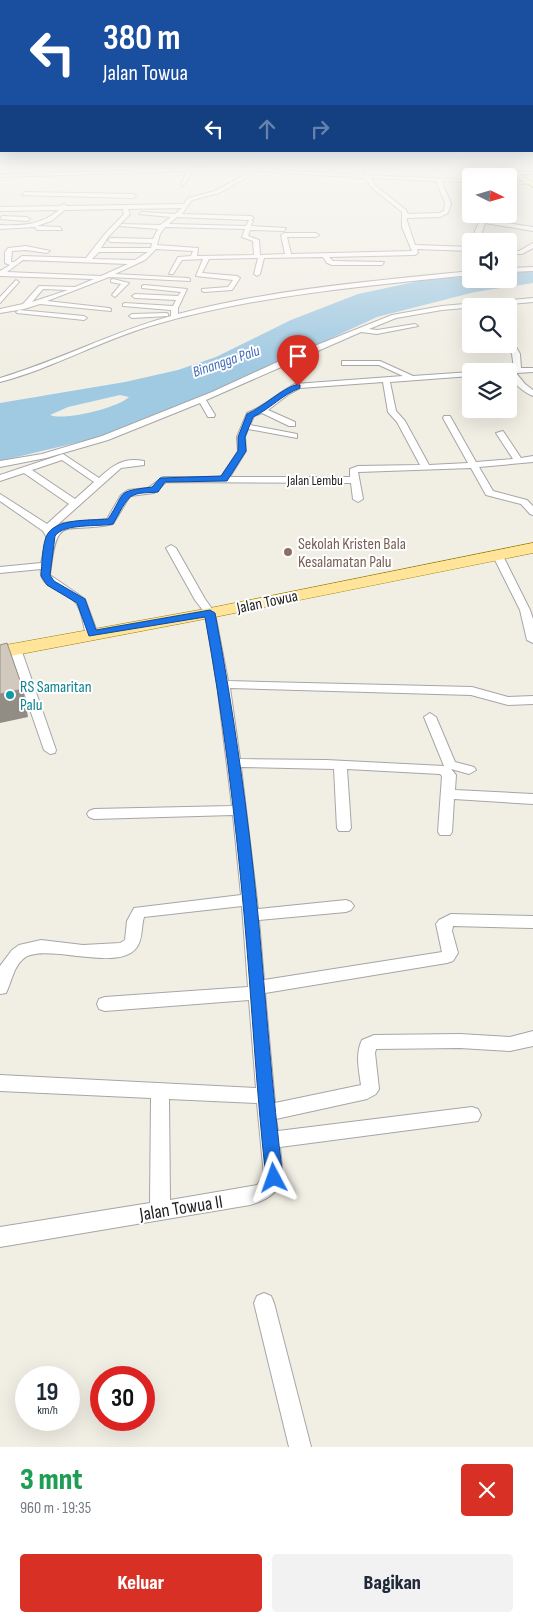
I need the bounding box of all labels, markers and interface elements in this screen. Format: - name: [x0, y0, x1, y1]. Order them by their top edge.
- text: 380 m: [103, 17, 181, 60]
- icon: left: [20, 20, 85, 85]
- text: Jalan Towua: [103, 60, 188, 87]
- icon: left: [200, 115, 228, 143]
- icon: ahead: [253, 115, 281, 143]
- icon: right: [306, 115, 334, 143]
- north arrow: [462, 168, 518, 222]
- map controls: [462, 168, 517, 418]
- button: sound: [462, 233, 517, 288]
- button: search: [462, 298, 517, 353]
- pin: [277, 335, 319, 386]
- water label: Binangga Palu: [190, 341, 263, 382]
- icon: arrive: [284, 342, 312, 370]
- button: layers: [462, 363, 517, 418]
- street label: Jalan Lembu: [286, 472, 343, 489]
- place label: Sekolah Kristen Bala Kesalamatan Palu: [298, 535, 406, 572]
- marker: Sekolah Kristen Bala Kesalamatan Palu: [282, 546, 294, 558]
- street label: Jalan Towua: [234, 587, 300, 618]
- place label: RS Samaritan Palu: [20, 678, 92, 715]
- marker: RS Samaritan Palu: [4, 689, 16, 701]
- position arrow: [247, 1151, 299, 1203]
- street label: Jalan Towua II: [137, 1191, 225, 1227]
- speed limit sign: 30: [90, 1366, 155, 1431]
- text: 19: [37, 1377, 58, 1408]
- text: km/h: [37, 1403, 58, 1418]
- text: 3 mnt: [20, 1462, 83, 1498]
- button: close: [461, 1464, 513, 1516]
- text: 960 m · 19:35: [20, 1499, 91, 1518]
- button: Keluar: [20, 1554, 262, 1612]
- button: Bagikan: [272, 1554, 513, 1612]

